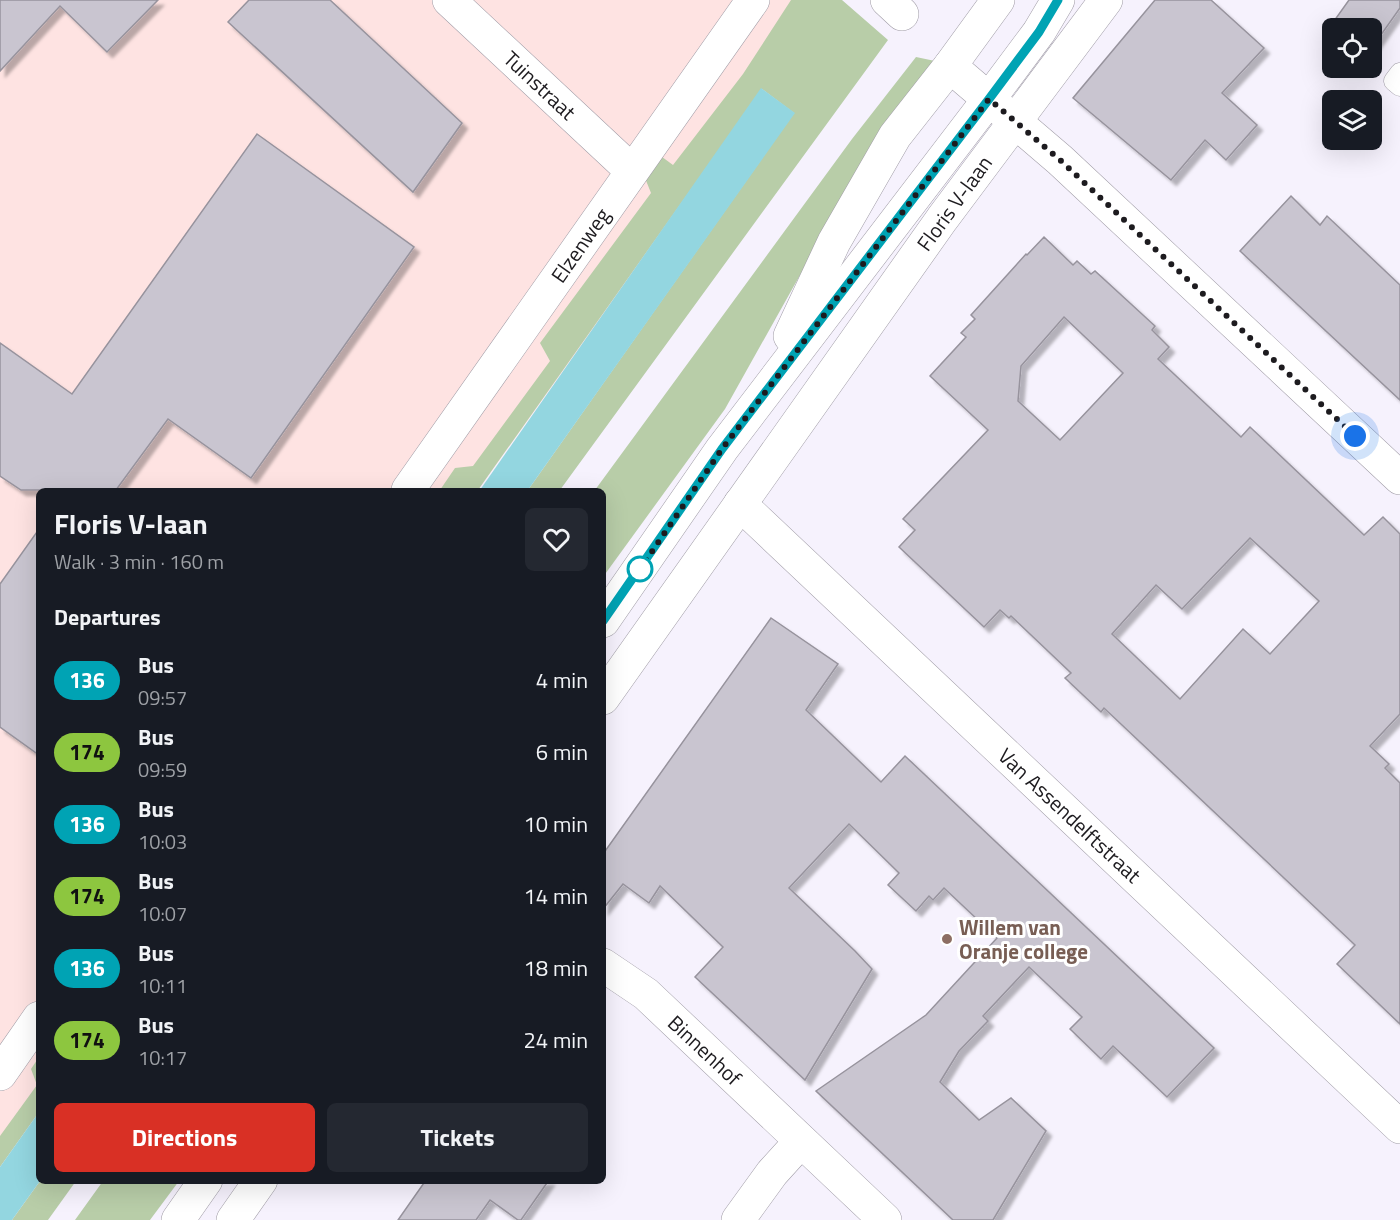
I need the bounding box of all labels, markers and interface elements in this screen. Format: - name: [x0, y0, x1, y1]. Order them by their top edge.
- map controls: [1322, 18, 1382, 150]
- button: locate: [1322, 18, 1382, 78]
- street label: Tuinstraat: [497, 43, 584, 127]
- button: layers: [1322, 90, 1382, 150]
- street label: Floris V-laan: [908, 149, 1000, 257]
- street label: Elzenweg: [543, 201, 618, 289]
- your location: [1340, 421, 1370, 451]
- text: Floris V-laan: [54, 502, 208, 545]
- button: heart: [525, 508, 588, 571]
- text: Walk · 3 min · 160 m: [54, 546, 224, 577]
- unlabelled marker: [627, 556, 653, 582]
- text: Departures: [54, 600, 161, 634]
- text: Bus: [138, 648, 174, 682]
- text: 4 min: [536, 663, 588, 697]
- text: 136: [69, 664, 105, 696]
- text: 09:57: [138, 682, 187, 713]
- text: Bus: [138, 720, 174, 754]
- text: 6 min: [536, 735, 588, 769]
- text: 174: [69, 736, 105, 768]
- street label: Van Assendelftstraat: [991, 740, 1149, 890]
- text: 09:59: [138, 754, 187, 785]
- text: Bus: [138, 792, 174, 826]
- text: 10 min: [523, 807, 588, 841]
- text: 136: [69, 808, 105, 840]
- text: 10:03: [138, 826, 187, 857]
- text: Bus: [138, 864, 174, 898]
- text: 14 min: [523, 879, 588, 913]
- text: 174: [69, 880, 105, 912]
- text: 10:07: [138, 898, 187, 929]
- place label: Willem van Oranje college: [959, 911, 1088, 967]
- marker: Willem van Oranje college: [940, 932, 954, 946]
- text: Bus: [138, 936, 174, 970]
- text: 18 min: [523, 951, 588, 985]
- text: 136: [69, 952, 105, 984]
- text: 10:11: [138, 970, 187, 1001]
- street label: Binnenhof: [661, 1007, 749, 1093]
- text: Bus: [138, 1008, 174, 1042]
- text: 24 min: [523, 1023, 588, 1057]
- text: 174: [69, 1024, 105, 1056]
- text: 10:17: [138, 1042, 187, 1073]
- button: Directions: [54, 1103, 315, 1172]
- button: Tickets: [327, 1103, 588, 1172]

